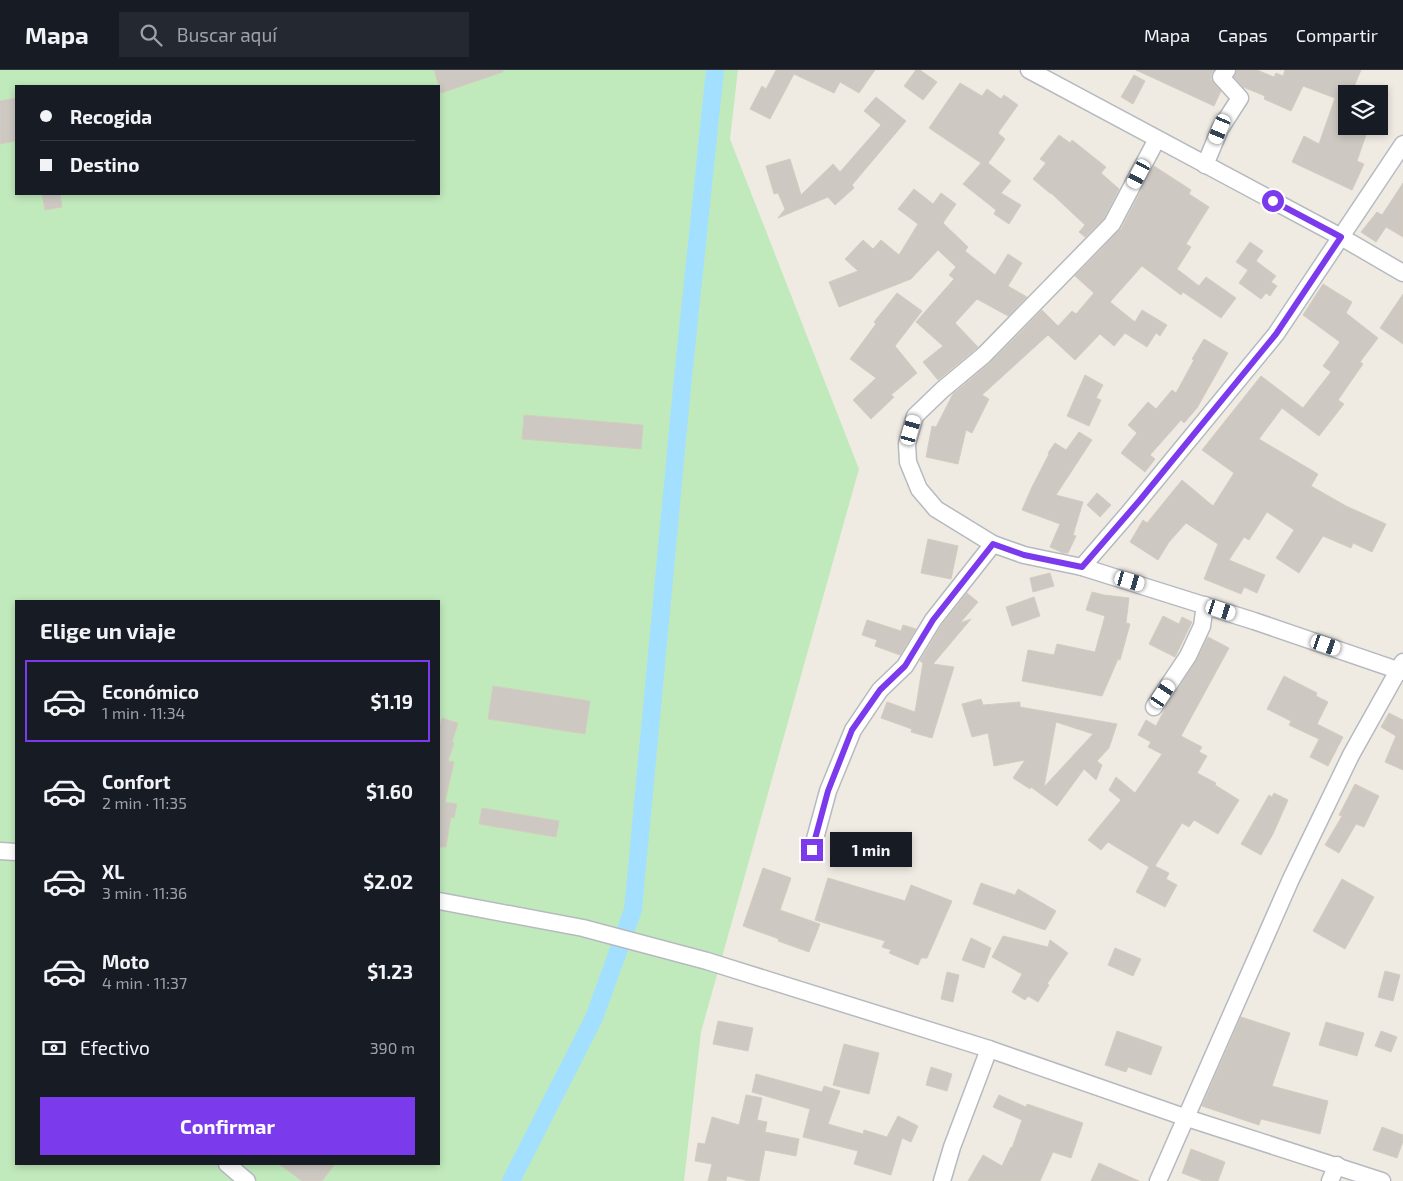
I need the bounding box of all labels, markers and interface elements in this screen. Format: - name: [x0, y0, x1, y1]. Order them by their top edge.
- search box: [119, 12, 469, 57]
- text: Mapa: [25, 20, 89, 49]
- icon: search: [137, 21, 165, 49]
- text: Buscar aquí: [177, 23, 277, 46]
- text: Mapa: [1144, 24, 1190, 46]
- text: Capas: [1218, 24, 1268, 46]
- text: Compartir: [1296, 24, 1378, 46]
- map controls: [1338, 85, 1388, 135]
- button: layers: [1338, 85, 1388, 135]
- text: Recogida: [70, 105, 152, 128]
- car: [1207, 112, 1232, 146]
- text: Destino: [70, 153, 139, 176]
- car: [1125, 157, 1152, 191]
- route start: [1262, 190, 1284, 212]
- car: [899, 414, 922, 446]
- car: [1113, 570, 1146, 592]
- car: [1204, 598, 1237, 622]
- text: Elige un viaje: [40, 617, 176, 643]
- car: [1309, 633, 1342, 657]
- car: [1148, 677, 1177, 711]
- icon: car: [42, 679, 87, 724]
- text: Económico: [102, 680, 199, 703]
- text: $1.19: [371, 690, 413, 713]
- text: 1 min · 11:34: [102, 703, 185, 722]
- icon: car: [42, 769, 87, 814]
- text: Confort: [102, 770, 170, 793]
- text: $1.60: [366, 780, 413, 803]
- text: 2 min · 11:35: [102, 793, 187, 812]
- callout: 1 min: [830, 832, 912, 868]
- route end: [801, 839, 823, 861]
- text: 1 min: [852, 840, 890, 859]
- icon: car: [42, 859, 87, 904]
- text: XL: [102, 860, 124, 883]
- text: $2.02: [363, 870, 413, 893]
- text: 3 min · 11:36: [102, 883, 187, 902]
- icon: car: [42, 949, 87, 994]
- text: Moto: [102, 950, 150, 973]
- text: $1.23: [367, 960, 413, 983]
- text: 4 min · 11:37: [102, 973, 187, 992]
- icon: cash: [40, 1034, 68, 1062]
- text: Efectivo: [80, 1036, 150, 1059]
- text: 390 m: [370, 1038, 415, 1057]
- button: Confirmar: [40, 1097, 415, 1155]

